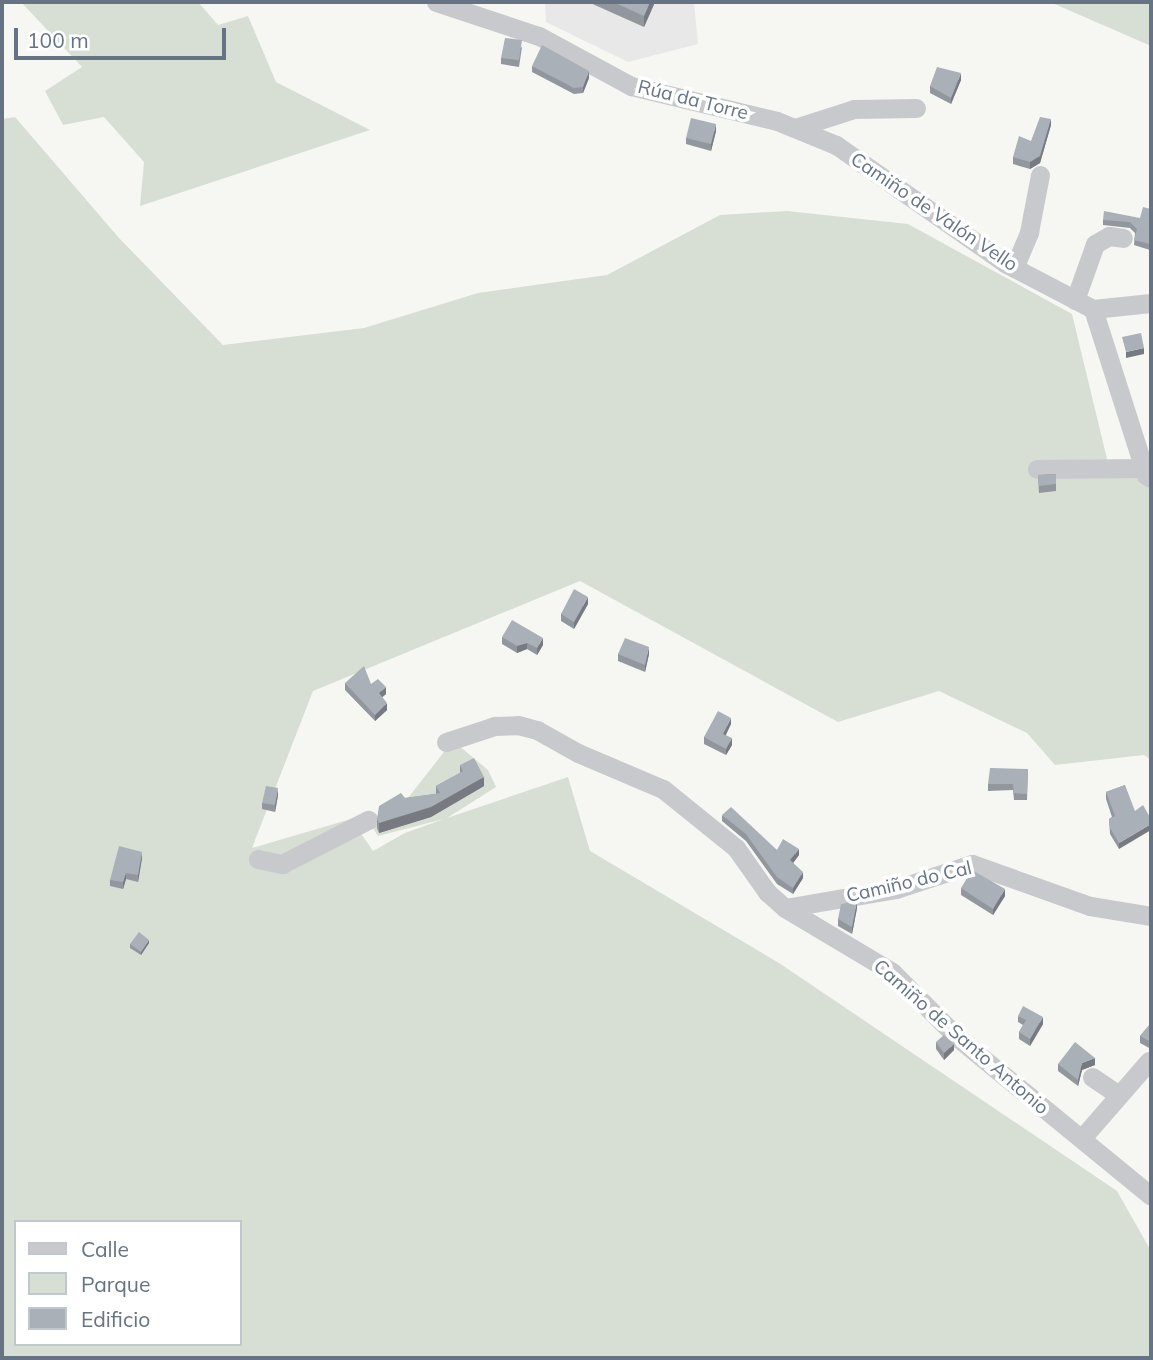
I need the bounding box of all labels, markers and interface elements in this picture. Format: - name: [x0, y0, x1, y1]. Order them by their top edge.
- scale bar: [18, 14, 229, 58]
- text: 100 m: [27, 27, 89, 53]
- street label: Rúa da Torre: [635, 75, 751, 125]
- street label: Camiño de Valón Vello: [846, 148, 1022, 276]
- street label: Camiño do Cal: [844, 856, 974, 908]
- street label: Camiño de Santo Antonio: [869, 955, 1053, 1119]
- legend: [14, 1220, 242, 1346]
- text: Calle: [81, 1236, 129, 1262]
- text: Parque: [81, 1271, 150, 1297]
- text: Edificio: [81, 1306, 150, 1332]

